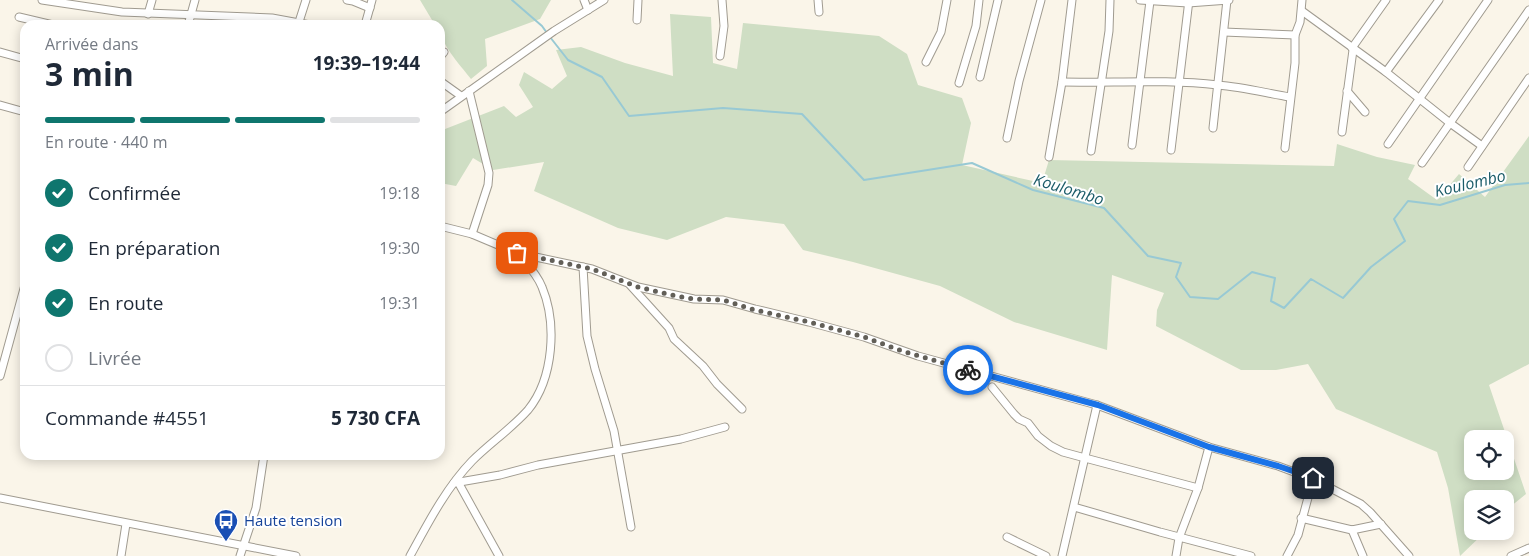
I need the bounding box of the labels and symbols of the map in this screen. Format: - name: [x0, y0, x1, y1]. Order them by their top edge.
- water label: Koulombo: [1432, 164, 1508, 202]
- water label: Koulombo: [1031, 168, 1107, 210]
- pin: [496, 232, 538, 274]
- courier: [943, 345, 993, 395]
- pin: [1292, 457, 1334, 499]
- bus stop icon: Haute tension: [213, 508, 239, 542]
- place label: Haute tension: [244, 510, 342, 530]

